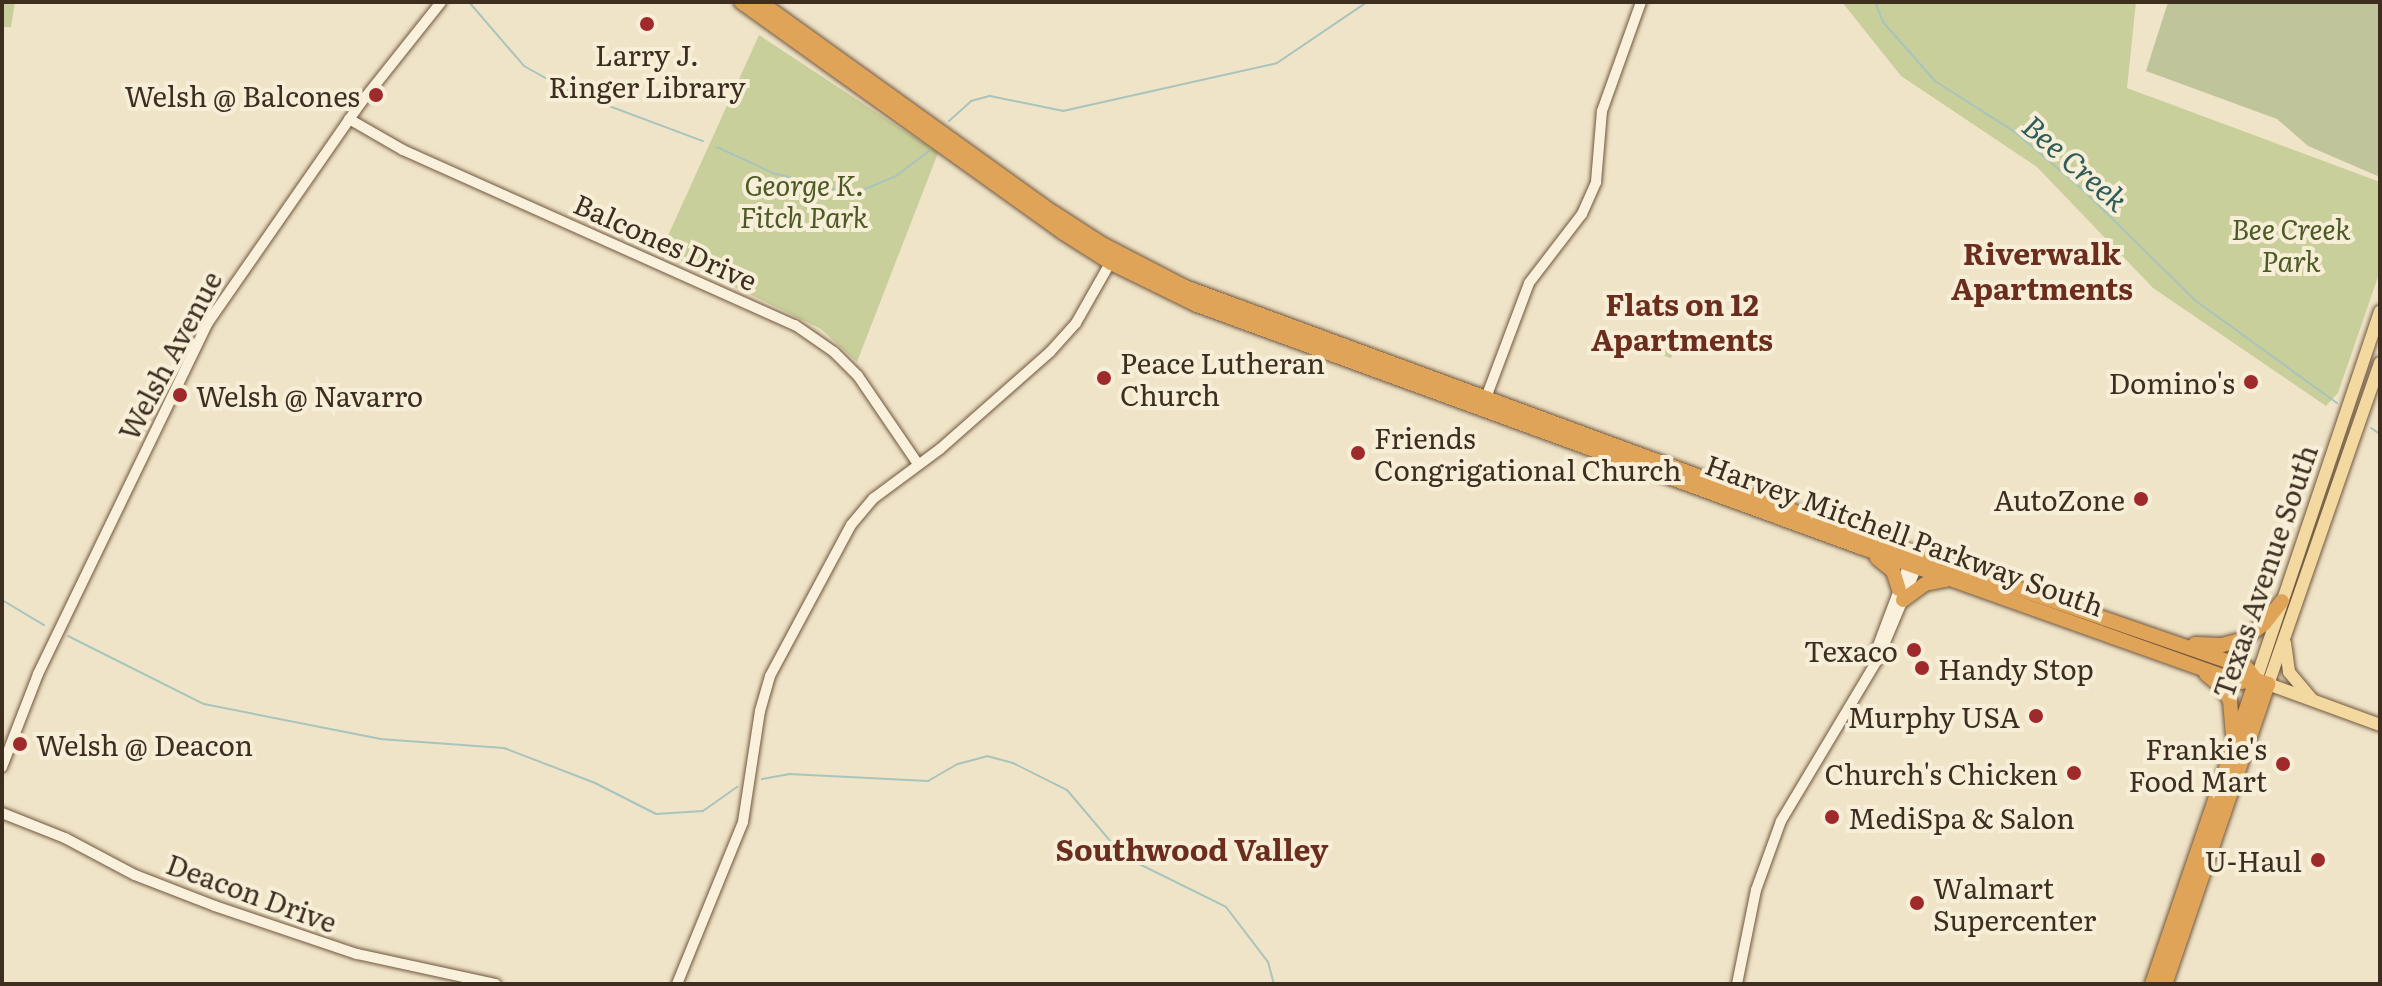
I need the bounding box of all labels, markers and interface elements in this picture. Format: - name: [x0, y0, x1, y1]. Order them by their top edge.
- marker: Larry J. Ringer Library: [638, 15, 656, 33]
- place label: Larry J. Ringer Library: [548, 37, 746, 103]
- place label: Welsh @ Balcones: [125, 78, 360, 112]
- marker: Welsh @ Balcones: [367, 86, 385, 104]
- water label: Bee Creek: [2016, 106, 2136, 218]
- park label: George K. Fitch Park: [740, 167, 868, 233]
- street label: Balcones Drive: [569, 186, 763, 296]
- park label: Bee Creek Park: [2231, 211, 2351, 277]
- district label: Riverwalk Apartments: [1951, 234, 2133, 304]
- street label: Welsh Avenue: [110, 265, 228, 445]
- district label: Flats on 12 Apartments: [1591, 285, 1773, 356]
- place label: Peace Lutheran Church: [1120, 345, 1325, 411]
- place label: Domino's: [2109, 365, 2235, 399]
- marker: Peace Lutheran Church: [1095, 369, 1113, 387]
- marker: Domino's: [2242, 373, 2260, 391]
- place label: Welsh @ Navarro: [196, 378, 423, 412]
- marker: Welsh @ Navarro: [171, 386, 189, 404]
- place label: Friends Congrigational Church: [1374, 420, 1682, 486]
- street label: Texas Avenue South: [2205, 440, 2323, 702]
- marker: Friends Congrigational Church: [1349, 444, 1367, 462]
- street label: Harvey Mitchell Parkway South: [1701, 446, 2109, 622]
- place label: AutoZone: [1994, 482, 2125, 516]
- marker: AutoZone: [2132, 490, 2150, 508]
- place label: Texaco: [1804, 633, 1898, 667]
- marker: Texaco: [1905, 641, 1923, 659]
- place label: Handy Stop: [1938, 651, 2094, 685]
- marker: Handy Stop: [1913, 659, 1931, 677]
- place label: Murphy USA: [1848, 699, 2020, 733]
- marker: Murphy USA: [2027, 707, 2045, 725]
- place label: Welsh @ Deacon: [36, 727, 253, 761]
- place label: Frankie's Food Mart: [2128, 731, 2267, 797]
- marker: Welsh @ Deacon: [11, 735, 29, 753]
- marker: Frankie's Food Mart: [2274, 755, 2292, 773]
- place label: Church's Chicken: [1824, 756, 2058, 790]
- marker: Church's Chicken: [2065, 764, 2083, 782]
- place label: MediSpa & Salon: [1848, 800, 2075, 834]
- marker: MediSpa & Salon: [1823, 808, 1841, 826]
- district label: Southwood Valley: [1056, 830, 1328, 866]
- place label: U-Haul: [2204, 843, 2302, 877]
- street label: Deacon Drive: [162, 846, 342, 938]
- marker: U-Haul: [2309, 851, 2327, 869]
- place label: Walmart Supercenter: [1933, 870, 2096, 936]
- marker: Walmart Supercenter: [1908, 894, 1926, 912]

